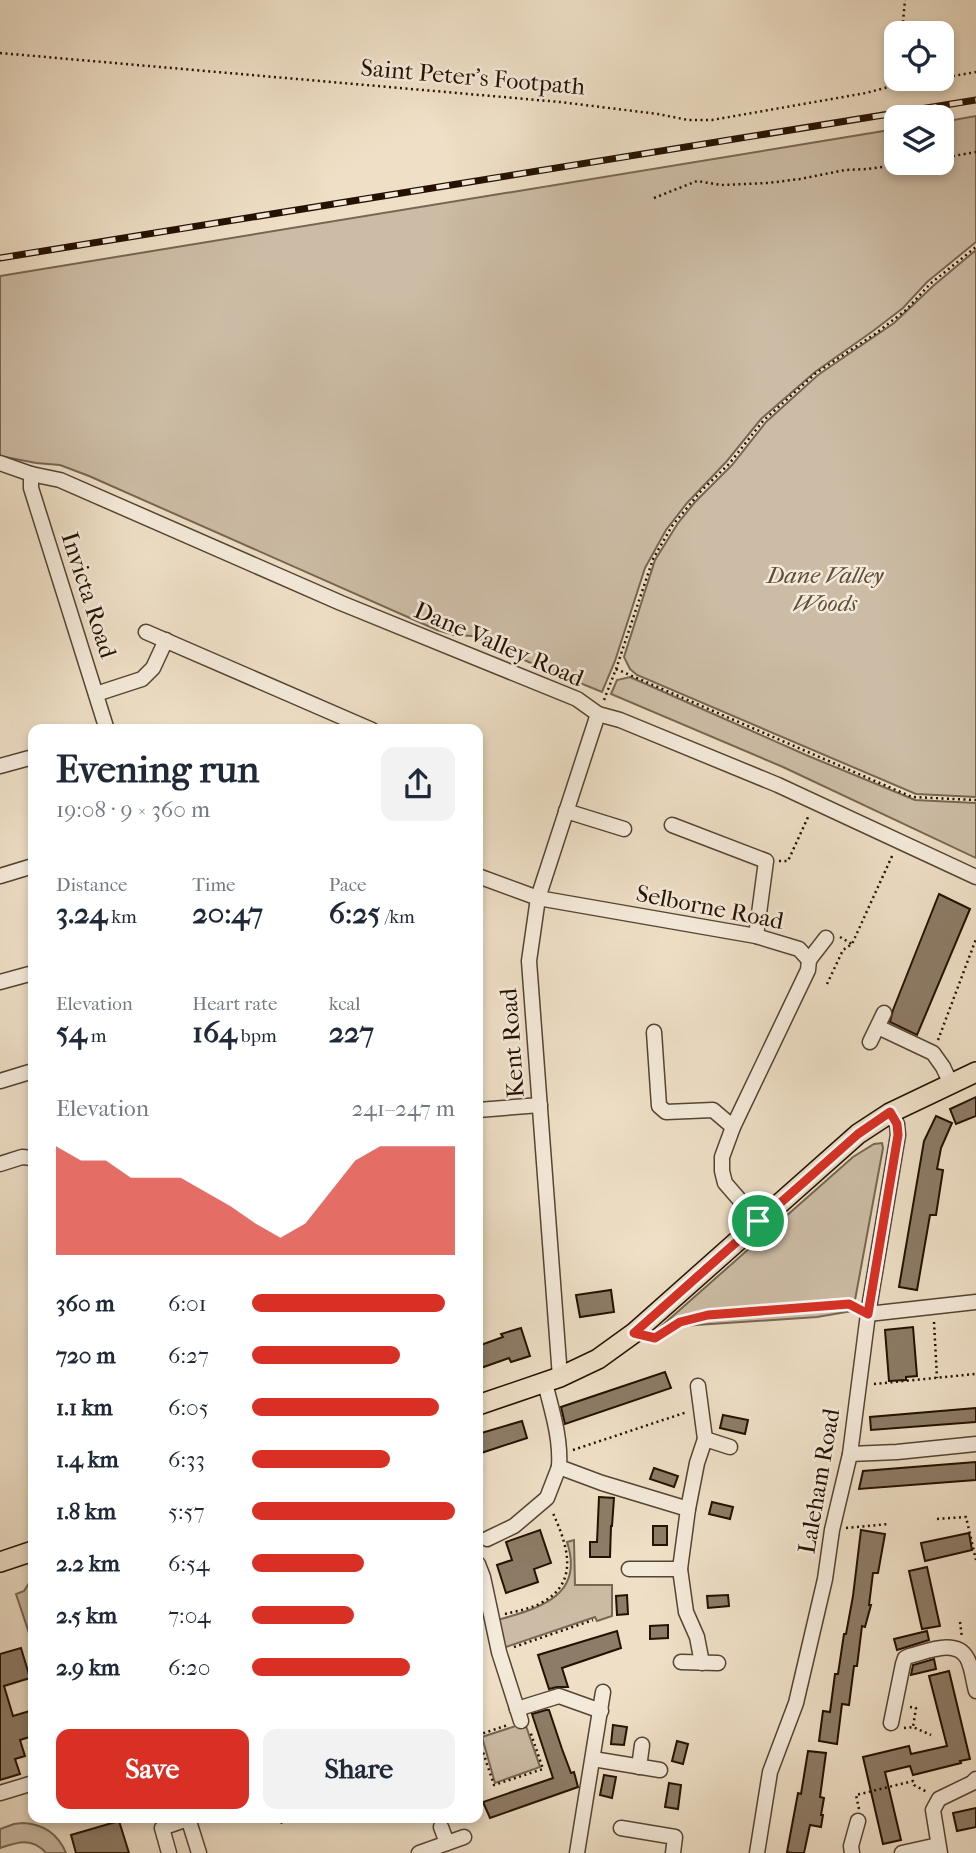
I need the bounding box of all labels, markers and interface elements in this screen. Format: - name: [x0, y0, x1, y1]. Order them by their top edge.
- map controls: [884, 21, 954, 175]
- button: locate: [884, 21, 954, 91]
- street label: Saint Peter's Footpath: [360, 53, 587, 101]
- button: layers: [884, 105, 954, 175]
- street label: Invicta Road: [56, 529, 123, 662]
- park label: Dane Valley Woods: [765, 561, 884, 617]
- street label: Dane Valley Road: [410, 596, 589, 693]
- text: Evening run: [56, 747, 259, 792]
- button: share: [381, 747, 455, 821]
- text: 19:08 · 9 × 360 m: [56, 796, 210, 823]
- text: Distance: [56, 874, 127, 896]
- text: Time: [192, 874, 236, 896]
- text: Pace: [329, 874, 367, 896]
- street label: Selborne Road: [634, 879, 787, 935]
- text: 3.24: [56, 896, 107, 931]
- text: 20:47: [192, 896, 263, 931]
- text: 6:25: [329, 896, 381, 931]
- text: km: [107, 906, 137, 928]
- text: /km: [381, 906, 415, 928]
- street label: Kent Road: [494, 986, 530, 1099]
- text: Elevation: [56, 993, 133, 1015]
- text: Heart rate: [192, 993, 277, 1015]
- text: kcal: [329, 993, 361, 1015]
- text: 54: [56, 1015, 87, 1050]
- text: 164: [192, 1015, 237, 1050]
- text: 227: [329, 1015, 374, 1050]
- text: m: [87, 1025, 107, 1047]
- text: bpm: [237, 1025, 277, 1047]
- text: Elevation: [56, 1095, 149, 1122]
- text: 241–247 m: [351, 1095, 455, 1122]
- pin: [728, 1191, 788, 1251]
- icon: arrive: [739, 1202, 777, 1240]
- text: 360 m: [56, 1290, 115, 1317]
- text: 6:01: [168, 1290, 207, 1317]
- text: 720 m: [56, 1342, 116, 1369]
- text: 6:27: [168, 1342, 209, 1369]
- text: 1.1 km: [56, 1394, 113, 1421]
- text: 6:05: [168, 1394, 209, 1421]
- street label: Laleham Road: [792, 1405, 846, 1556]
- text: 1.4 km: [56, 1446, 119, 1473]
- text: 6:33: [168, 1446, 205, 1473]
- text: 1.8 km: [56, 1498, 116, 1525]
- text: 5:57: [168, 1498, 205, 1525]
- text: 2.2 km: [56, 1550, 120, 1577]
- text: 6:54: [168, 1550, 210, 1577]
- text: 2.5 km: [56, 1602, 117, 1629]
- text: 7:04: [168, 1602, 211, 1629]
- text: 2.9 km: [56, 1654, 120, 1681]
- text: 6:20: [168, 1654, 211, 1681]
- button: Save: [56, 1729, 249, 1809]
- button: Share: [263, 1729, 455, 1809]

